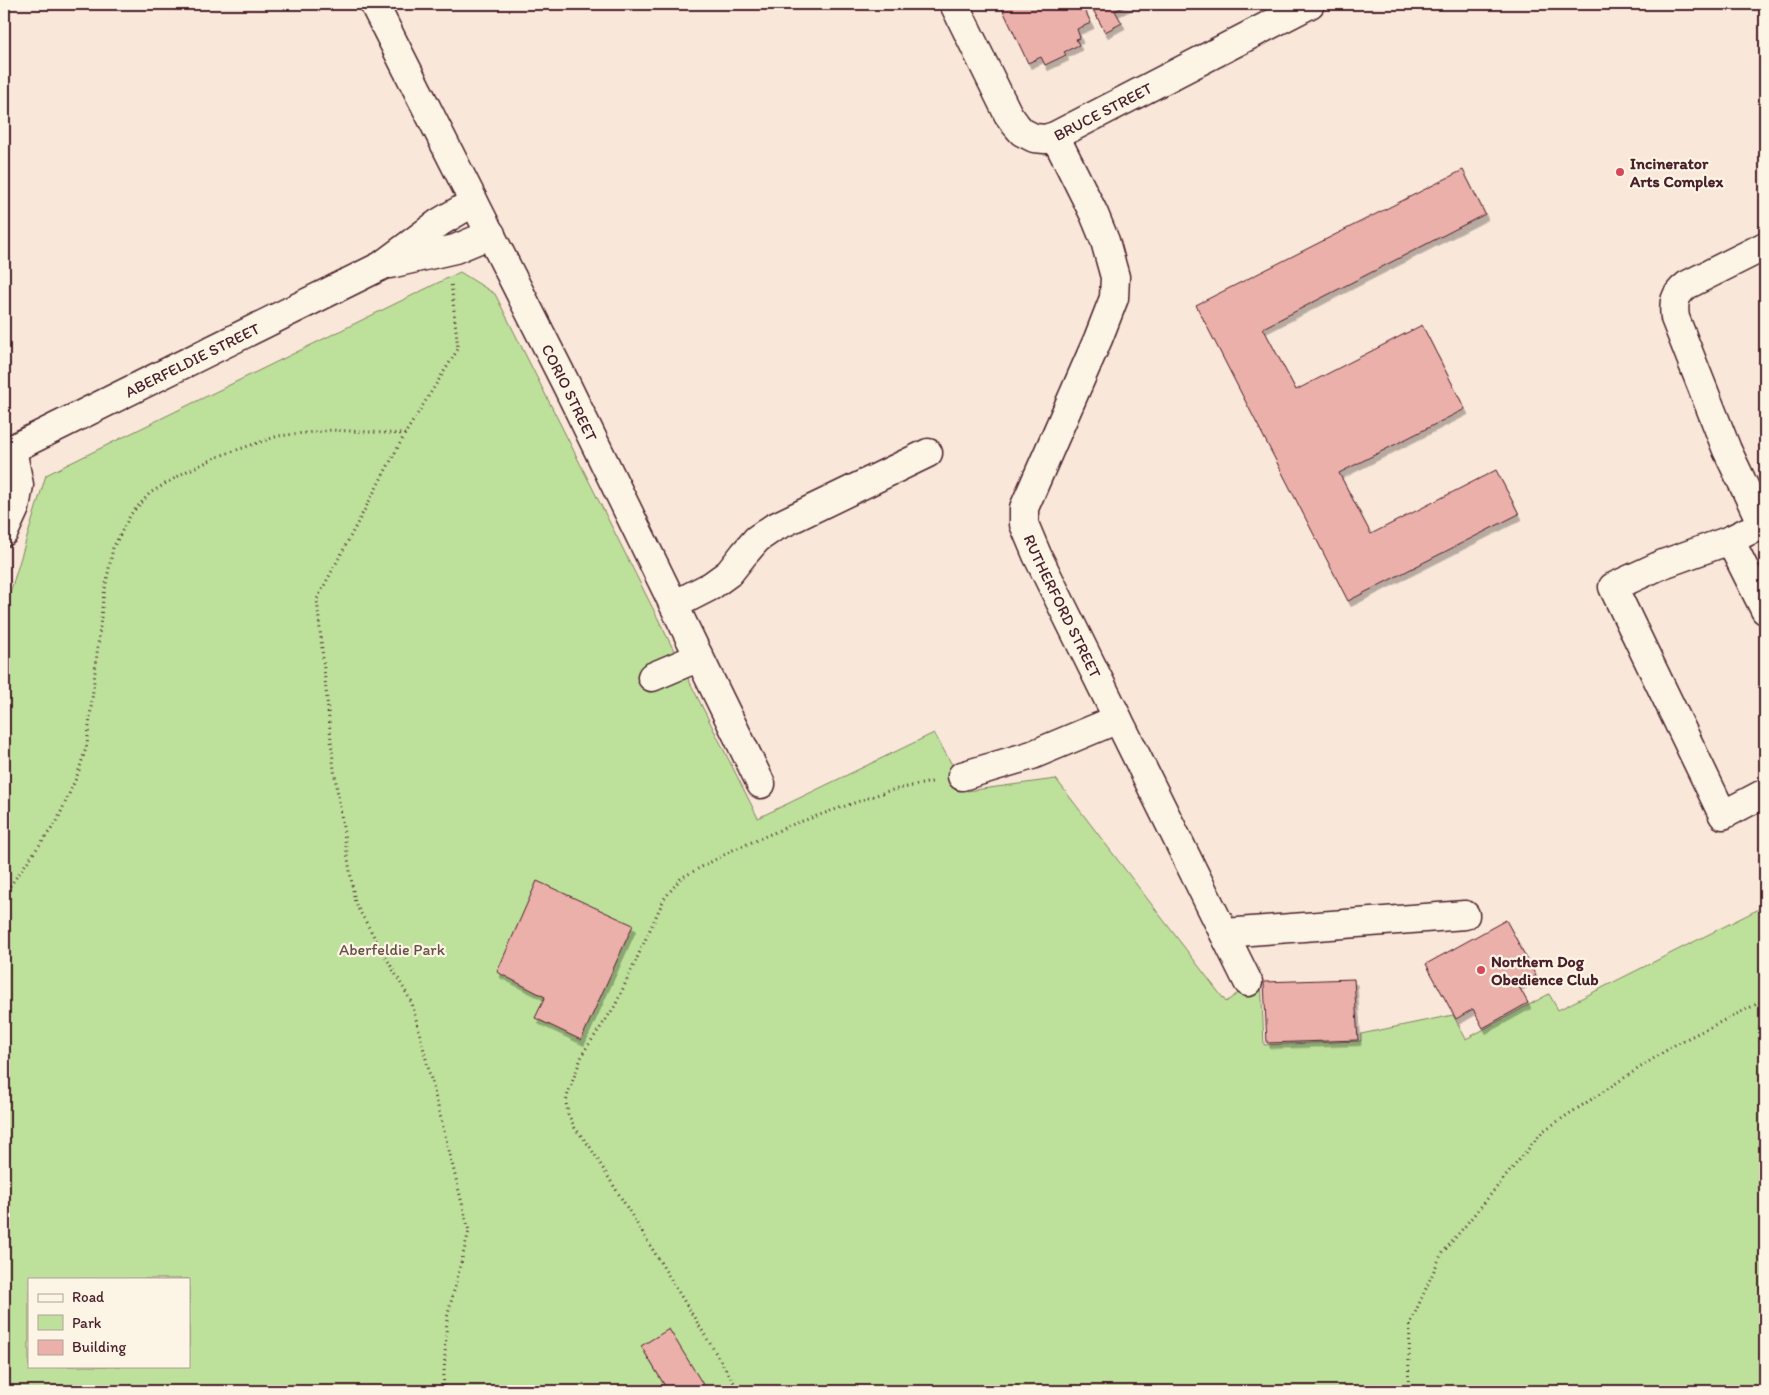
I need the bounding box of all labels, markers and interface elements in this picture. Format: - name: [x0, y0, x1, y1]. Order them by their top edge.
- street label: BRUCE STREET: [1050, 78, 1155, 145]
- place label: Incinerator Arts Complex: [1629, 154, 1724, 192]
- marker: Incinerator Arts Complex: [1614, 166, 1626, 178]
- street label: ABERFELDIE STREET: [122, 319, 263, 402]
- street label: CORIO STREET: [537, 341, 601, 444]
- street label: RUTHERFORD STREET: [1019, 532, 1105, 681]
- park label: Aberfeldie Park: [339, 940, 446, 959]
- place label: Northern Dog Obedience Club: [1491, 952, 1599, 989]
- marker: Northern Dog Obedience Club: [1475, 964, 1487, 976]
- legend: [28, 1278, 190, 1368]
- text: Road: [72, 1288, 105, 1306]
- text: Park: [72, 1314, 102, 1332]
- text: Building: [72, 1338, 126, 1356]

